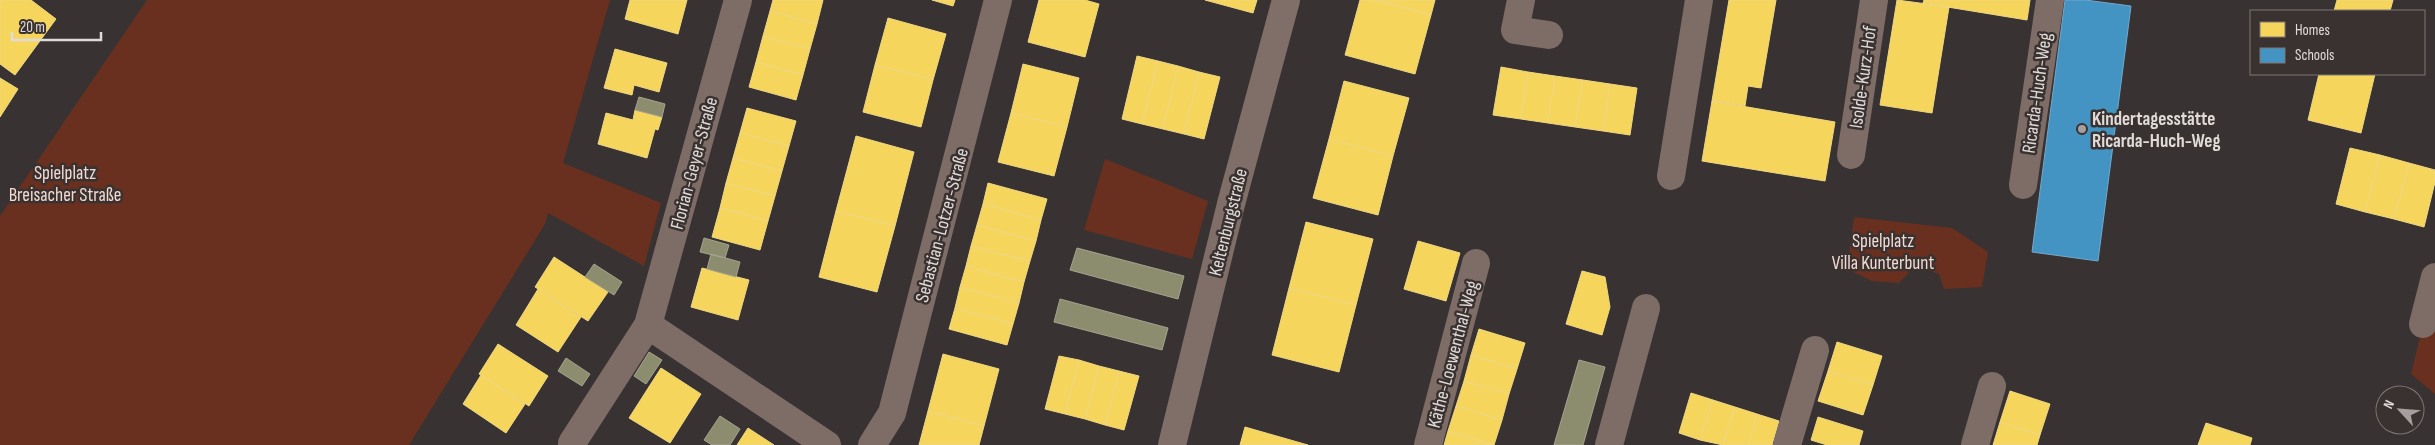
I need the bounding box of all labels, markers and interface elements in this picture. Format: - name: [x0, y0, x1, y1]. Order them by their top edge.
- scale bar: [12, 10, 101, 42]
- legend: [2250, 10, 2425, 75]
- text: 20 m: [20, 18, 45, 37]
- text: Homes: [2295, 21, 2330, 40]
- street label: Isolde-Kurz-Hof: [1845, 24, 1882, 130]
- street label: Ricarda-Huch-Weg: [2018, 31, 2057, 155]
- text: Schools: [2295, 46, 2334, 65]
- street label: Florian-Geyer-Straße: [666, 95, 723, 232]
- place label: Kindertagesstätte Ricarda-Huch-Weg: [2092, 108, 2220, 153]
- marker: Kindertagesstätte Ricarda-Huch-Weg: [2076, 123, 2088, 135]
- street label: Sebastian-Lotzer-Straße: [911, 146, 974, 305]
- park label: Spielplatz Breisacher Straße: [9, 162, 121, 207]
- street label: Keltenburgstraße: [1204, 166, 1253, 278]
- park label: Spielplatz Villa Kunterbunt: [1832, 230, 1935, 275]
- street label: Käthe-Loewenthal-Weg: [1423, 278, 1484, 431]
- north arrow: [2375, 385, 2425, 435]
- text: N: [2379, 397, 2398, 412]

